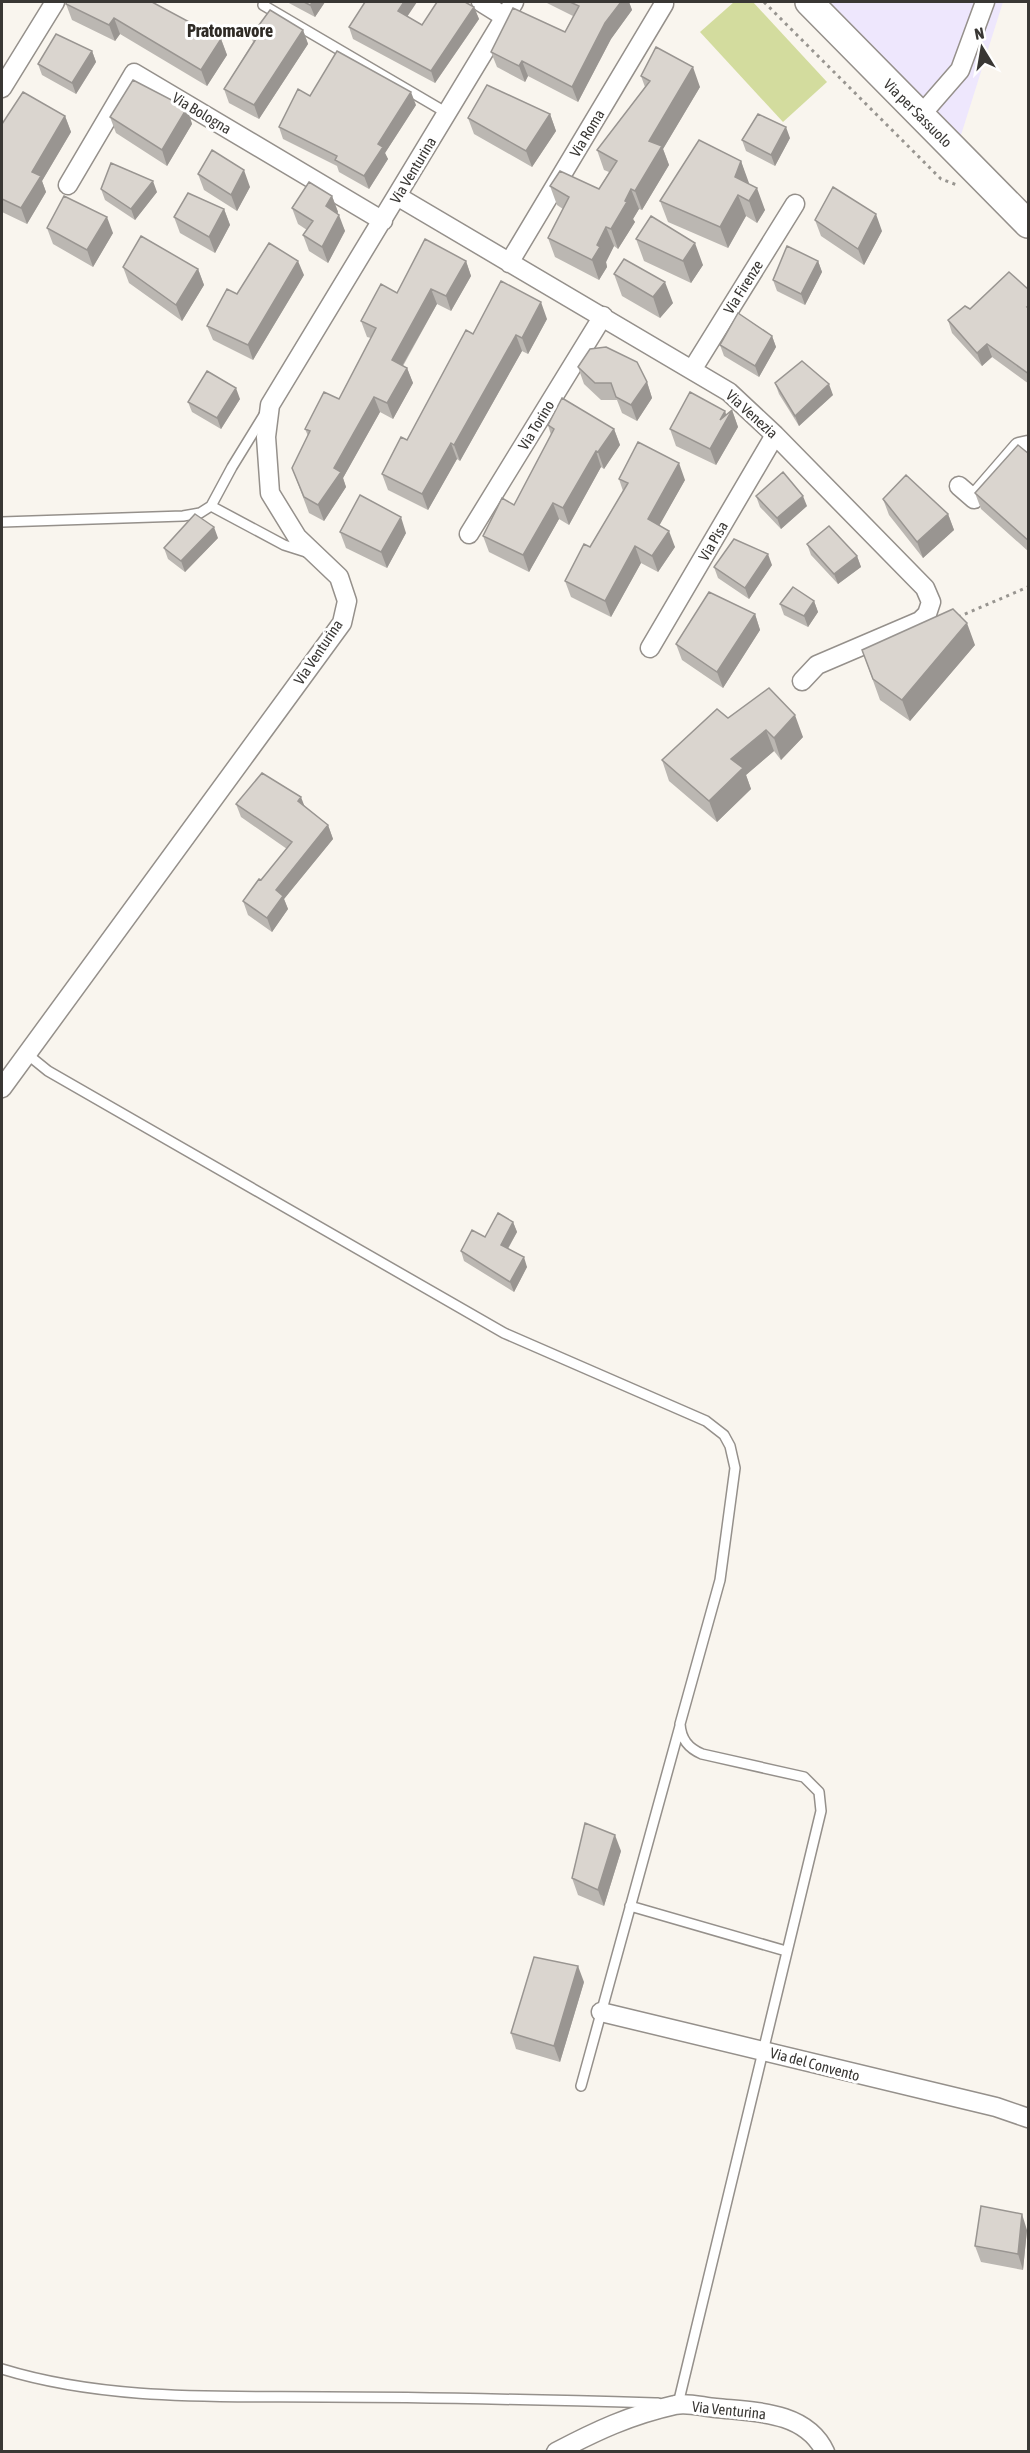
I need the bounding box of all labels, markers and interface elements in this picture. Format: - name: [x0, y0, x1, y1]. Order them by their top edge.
- north arrow: [952, 18, 1012, 78]
- district label: Pratomavore: [187, 20, 273, 41]
- text: N: [973, 24, 985, 43]
- street label: Via per Sassuolo: [880, 75, 956, 151]
- street label: Via Bologna: [170, 89, 234, 137]
- street label: Via Roma: [566, 106, 608, 160]
- street label: Via Venturina: [387, 134, 439, 206]
- street label: Via Firenze: [720, 257, 766, 317]
- street label: Via Venezia: [723, 386, 781, 442]
- street label: Via Torino: [515, 397, 557, 453]
- street label: Via Pisa: [695, 518, 731, 564]
- street label: Via Venturina: [290, 616, 346, 688]
- street label: Via del Convento: [768, 2044, 862, 2084]
- street label: Via Venturina: [691, 2398, 767, 2422]

